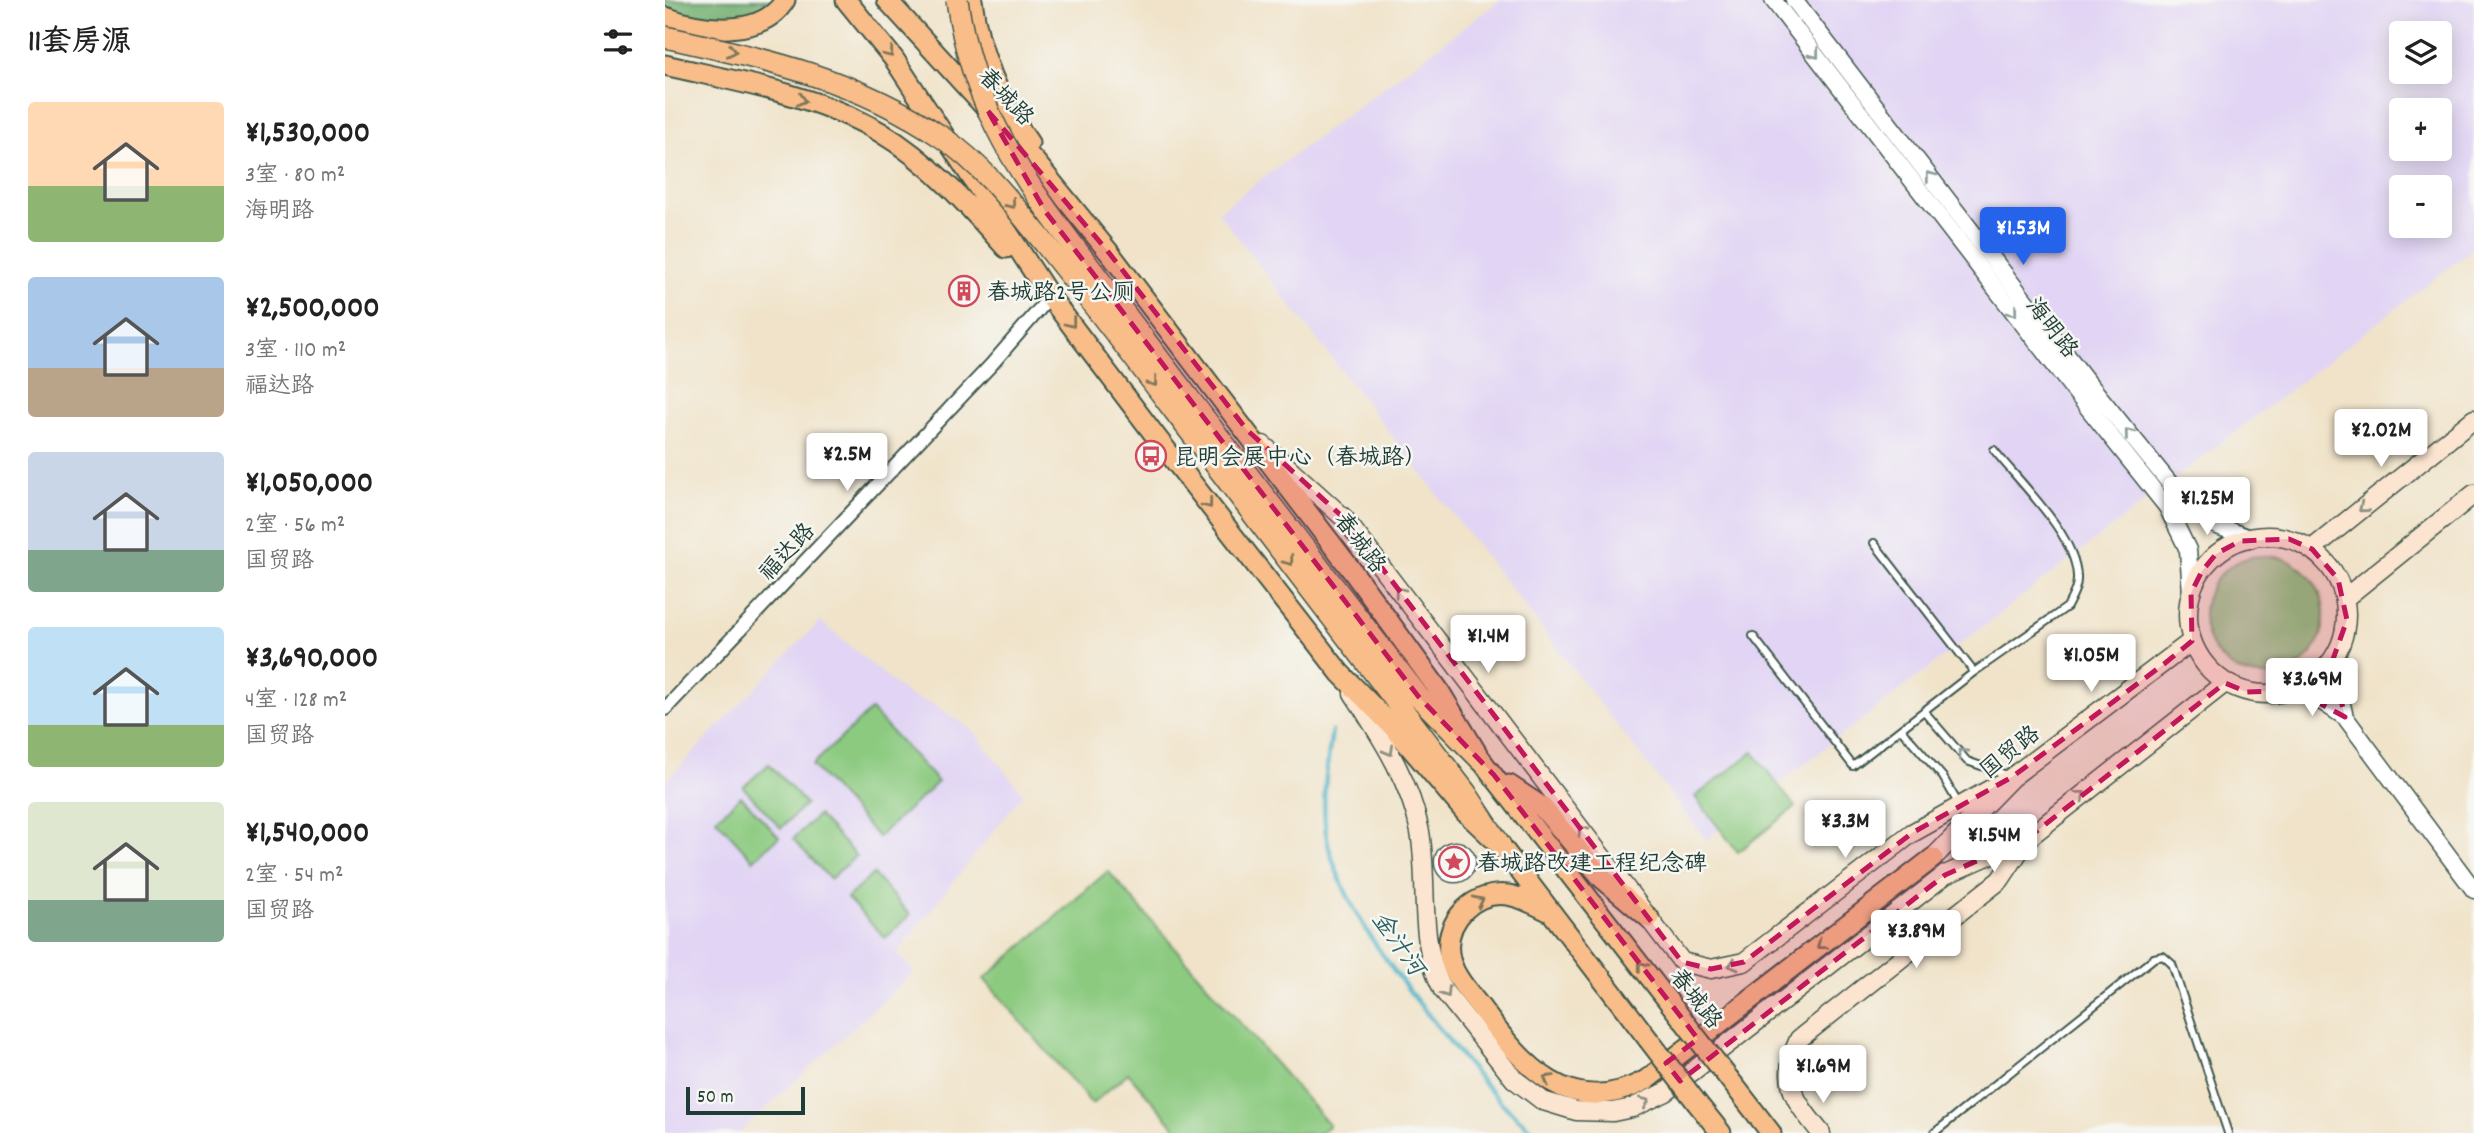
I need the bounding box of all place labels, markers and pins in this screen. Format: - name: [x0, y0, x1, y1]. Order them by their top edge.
- pin: ¥1.53M: [1966, 208, 2080, 267]
- building icon: 春城路2号公厕: [947, 274, 981, 308]
- place label: 春城路2号公厕: [987, 278, 1135, 311]
- pin: ¥2.02M: [2324, 410, 2438, 469]
- pin: ¥2.5M: [798, 434, 896, 493]
- bus stop icon: 昆明会展中心（春城路）: [1134, 439, 1168, 473]
- place label: 昆明会展中心（春城路）: [1174, 443, 1427, 476]
- pin: ¥1.25M: [2150, 477, 2264, 537]
- pin: ¥1.4M: [1439, 616, 1537, 675]
- pin: ¥1.05M: [2034, 634, 2148, 694]
- pin: ¥3.69M: [2255, 658, 2369, 718]
- pin: ¥3.3M: [1796, 800, 1894, 860]
- pin: ¥1.54M: [1937, 814, 2051, 874]
- place icon: 春城路改建工程纪念碑: [1437, 845, 1471, 879]
- place label: 春城路改建工程纪念碑: [1477, 849, 1707, 882]
- pin: ¥3.89M: [1859, 911, 1973, 970]
- pin: ¥1.69M: [1766, 1046, 1880, 1105]

